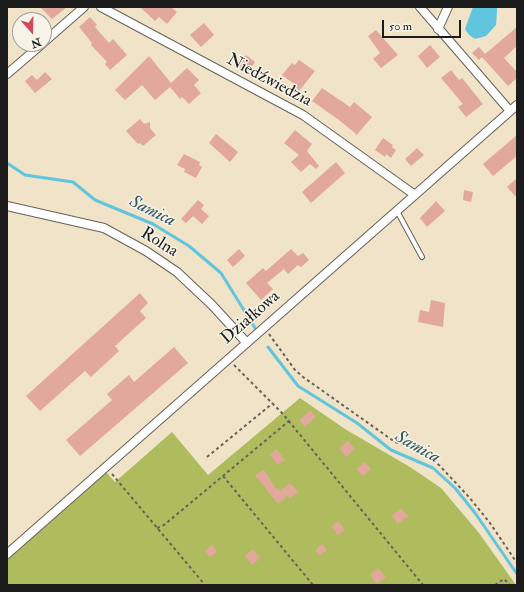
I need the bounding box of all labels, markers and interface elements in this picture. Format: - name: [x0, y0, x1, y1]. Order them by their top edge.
- north arrow: [12, 12, 52, 52]
- scale bar: [384, 12, 463, 38]
- text: 50 m: [389, 19, 412, 34]
- text: N: [29, 35, 43, 51]
- street label: Niedźwiedzia: [223, 50, 315, 112]
- water label: Samica: [125, 192, 179, 232]
- street label: Rolna: [137, 224, 181, 262]
- street label: Działkowa: [217, 287, 285, 349]
- water label: Samica: [391, 427, 443, 469]

